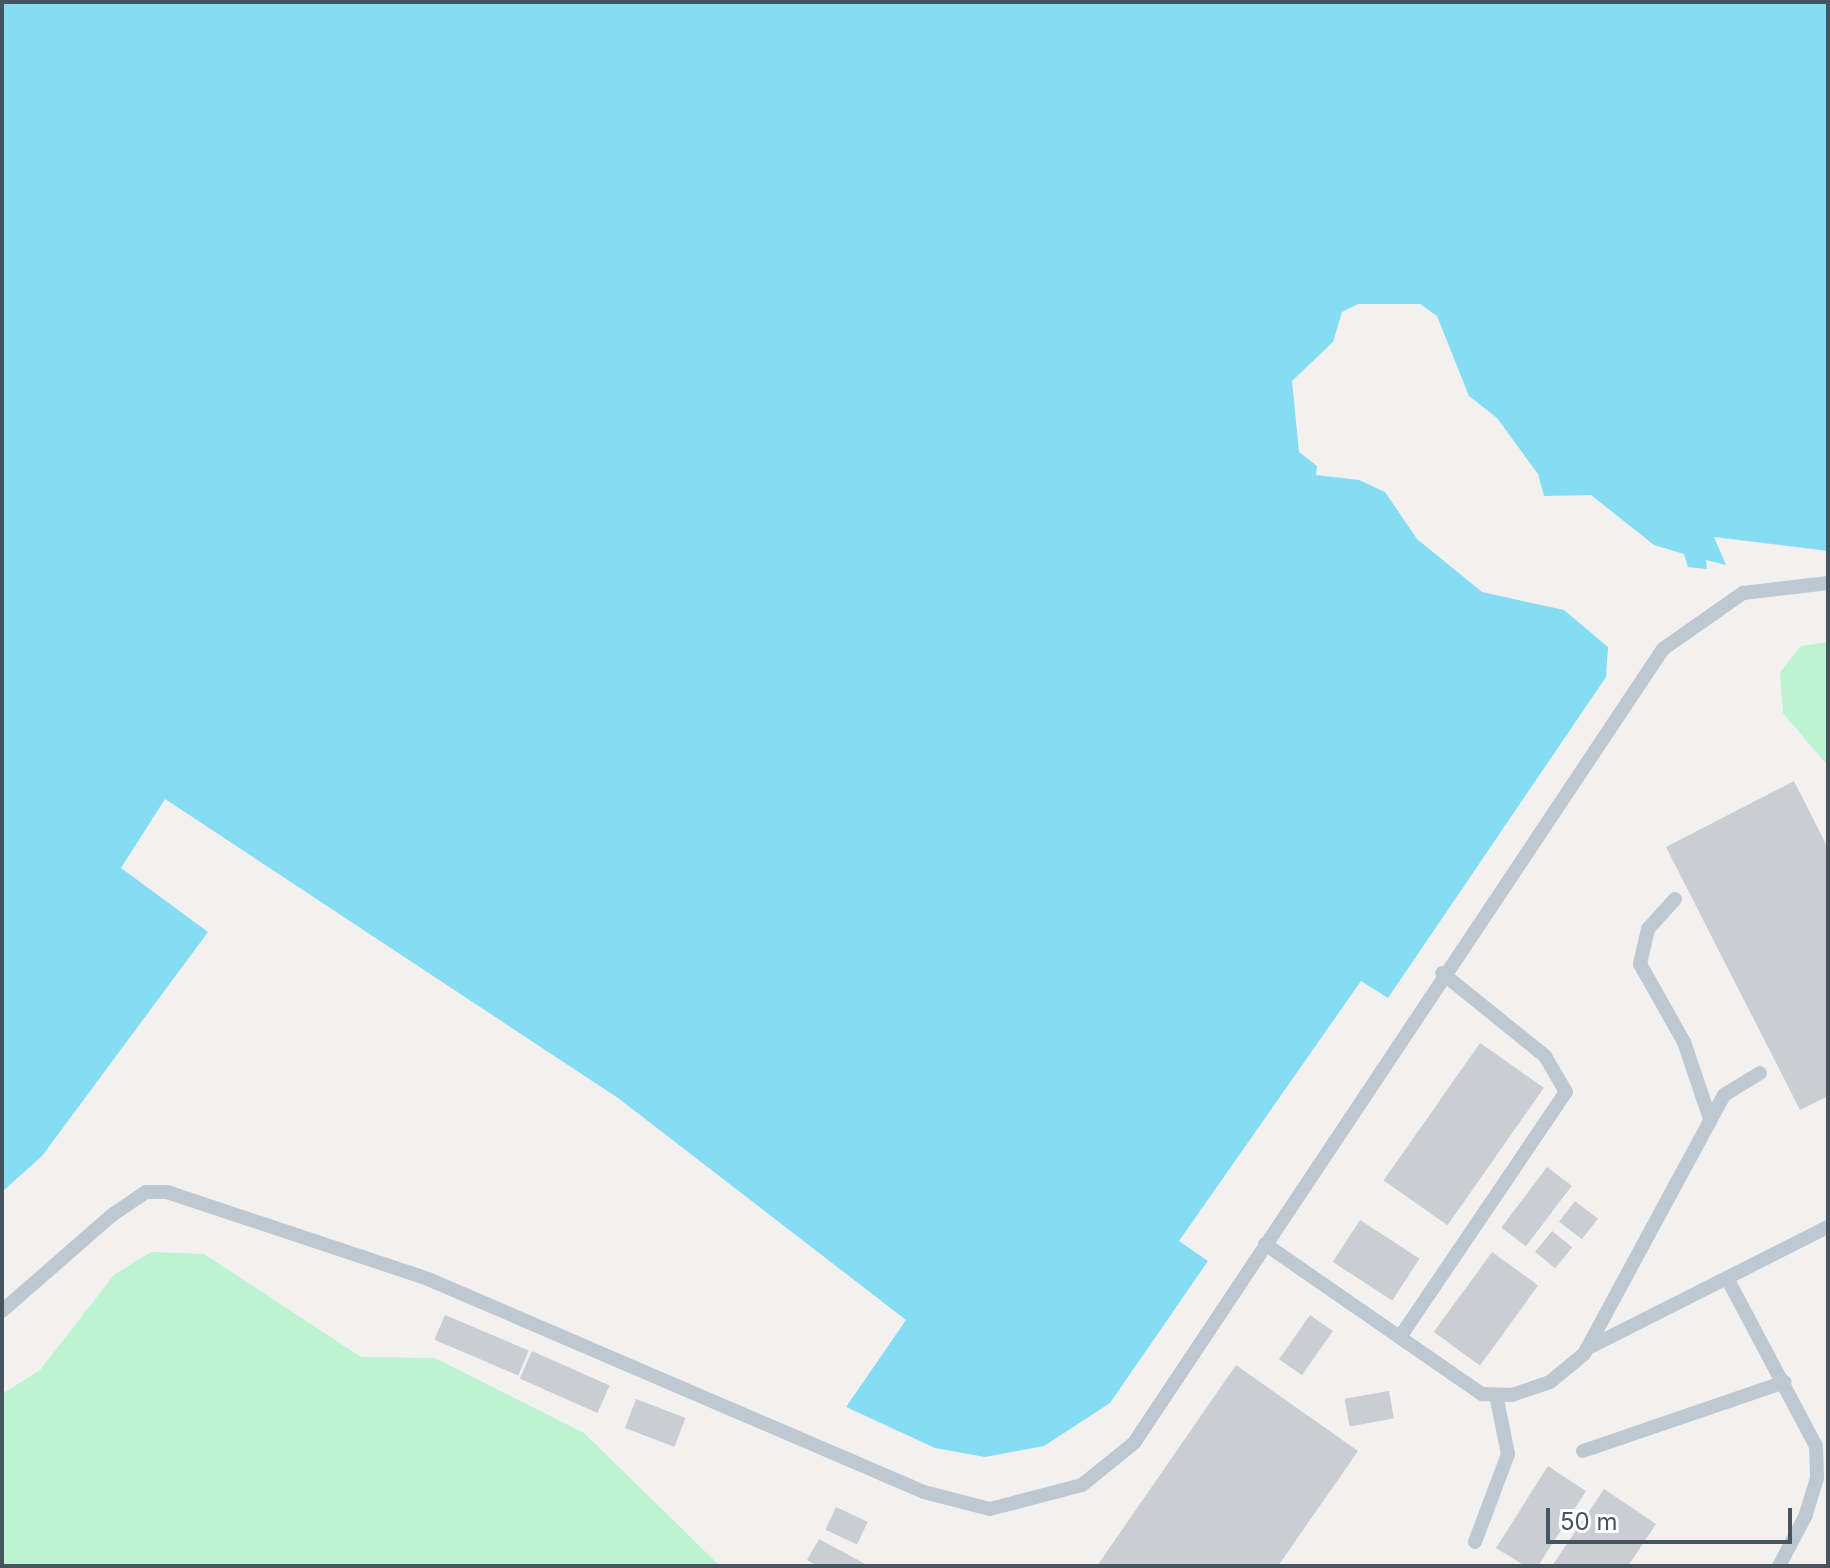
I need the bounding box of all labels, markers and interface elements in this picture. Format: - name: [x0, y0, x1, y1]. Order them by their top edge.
- scale bar: [1550, 1492, 1796, 1542]
- text: 50 m: [1560, 1507, 1618, 1536]

